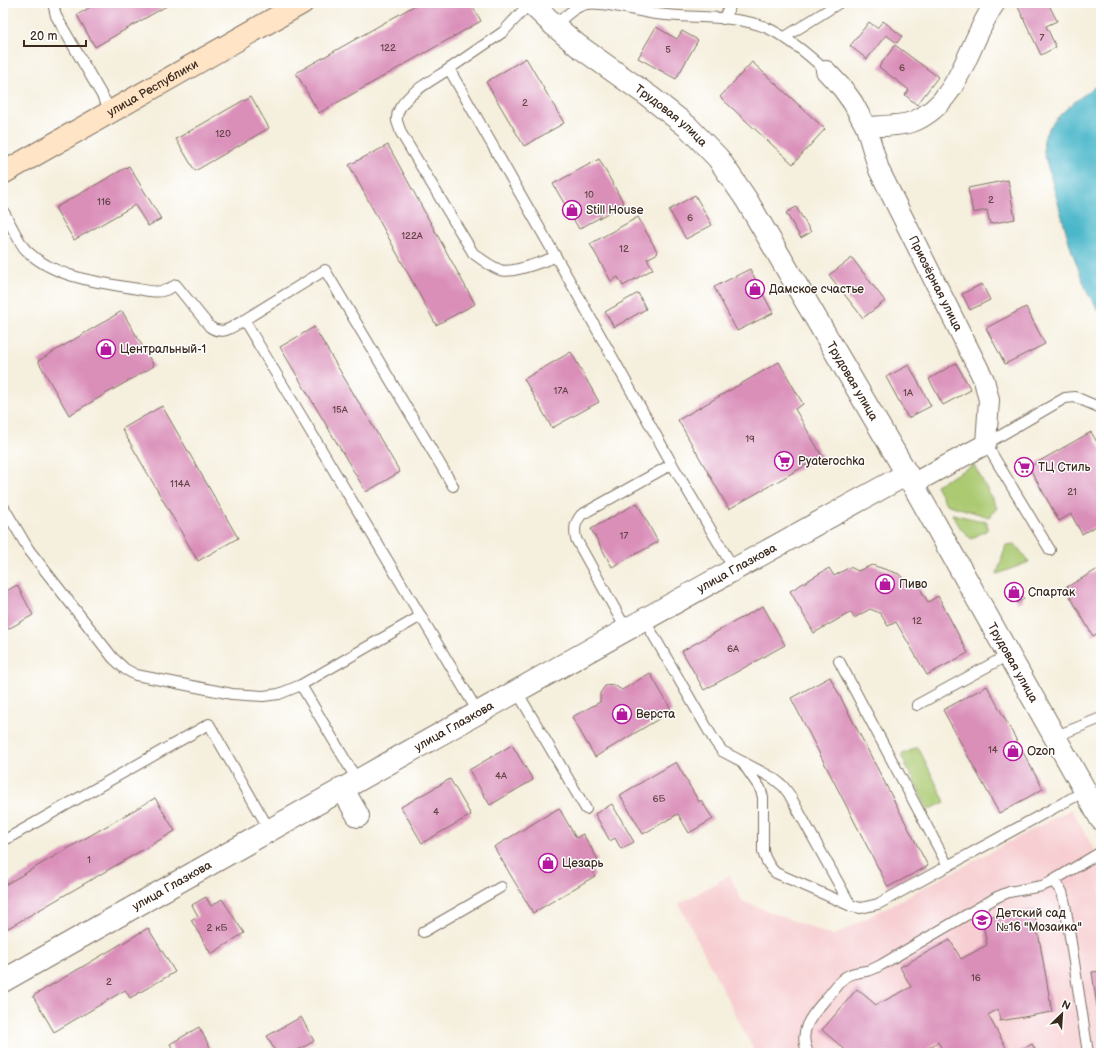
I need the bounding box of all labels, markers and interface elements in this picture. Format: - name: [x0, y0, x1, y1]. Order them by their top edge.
- scale bar: [24, 22, 86, 48]
- text: 20 m: [30, 29, 57, 44]
- house number: 7: [1040, 32, 1045, 44]
- house number: 122: [380, 42, 396, 54]
- house number: 5: [665, 44, 671, 56]
- street label: улица Республики: [105, 57, 201, 120]
- house number: 6: [899, 62, 905, 74]
- street label: Трудовая улица: [632, 82, 710, 150]
- house number: 2: [522, 97, 528, 109]
- house number: 120: [215, 128, 231, 140]
- house number: 10: [584, 189, 594, 201]
- house number: 2: [988, 194, 994, 206]
- house number: 116: [97, 196, 111, 208]
- shop icon: Still House: [561, 199, 583, 221]
- place label: Still House: [586, 203, 644, 218]
- house number: 6: [687, 212, 693, 224]
- house number: 122А: [401, 230, 424, 242]
- street label: Приозёрная улица: [905, 233, 965, 334]
- house number: 12: [619, 243, 629, 255]
- shop icon: Дамское счастье: [744, 278, 766, 300]
- place label: Дамское счастье: [769, 282, 864, 297]
- shop icon: Центральный-1: [95, 338, 117, 360]
- street label: Трудовая улица: [823, 339, 881, 424]
- place label: Центральный-1: [120, 342, 206, 357]
- house number: 17А: [554, 385, 569, 397]
- house number: 1А: [903, 387, 914, 399]
- house number: 15А: [332, 404, 349, 416]
- house number: 19: [745, 433, 755, 445]
- supermarket icon: Pyaterochka: [773, 450, 795, 472]
- place label: Pyaterochka: [798, 454, 865, 469]
- supermarket icon: ТЦ Стиль: [1013, 456, 1035, 478]
- place label: ТЦ Стиль: [1038, 460, 1091, 475]
- house number: 114А: [170, 478, 191, 490]
- house number: 21: [1067, 486, 1077, 498]
- house number: 17: [620, 530, 628, 542]
- street label: улица Глазкова: [695, 540, 779, 596]
- shop icon: Пиво: [874, 573, 896, 595]
- place label: Пиво: [899, 577, 927, 592]
- shop icon: Спартак: [1003, 581, 1025, 603]
- place label: Спартак: [1028, 585, 1076, 600]
- house number: 12: [912, 615, 922, 627]
- street label: Трудовая улица: [984, 620, 1041, 705]
- house number: 6А: [727, 643, 740, 655]
- street label: улица Глазкова: [412, 698, 497, 755]
- shop icon: Верста: [611, 703, 633, 725]
- place label: Верста: [636, 707, 675, 722]
- shop icon: Ozon: [1002, 740, 1024, 762]
- house number: 14: [988, 744, 998, 756]
- place label: Ozon: [1027, 744, 1055, 759]
- house number: 4А: [495, 770, 508, 782]
- house number: 6Б: [652, 793, 666, 805]
- house number: 4: [433, 806, 439, 818]
- shop icon: Цезарь: [537, 852, 559, 874]
- house number: 1: [87, 854, 91, 866]
- place label: Цезарь: [562, 856, 604, 871]
- street label: улица Глазкова: [130, 858, 214, 914]
- place label: Детский сад №16 "Мозаика": [996, 906, 1082, 935]
- school or university icon: Детский сад №16 "Мозаика": [971, 909, 993, 931]
- house number: 2 кБ: [207, 922, 227, 934]
- house number: 16: [971, 972, 981, 984]
- house number: 2: [106, 976, 112, 988]
- north arrow: [1042, 994, 1082, 1034]
- text: N: [1060, 998, 1073, 1013]

